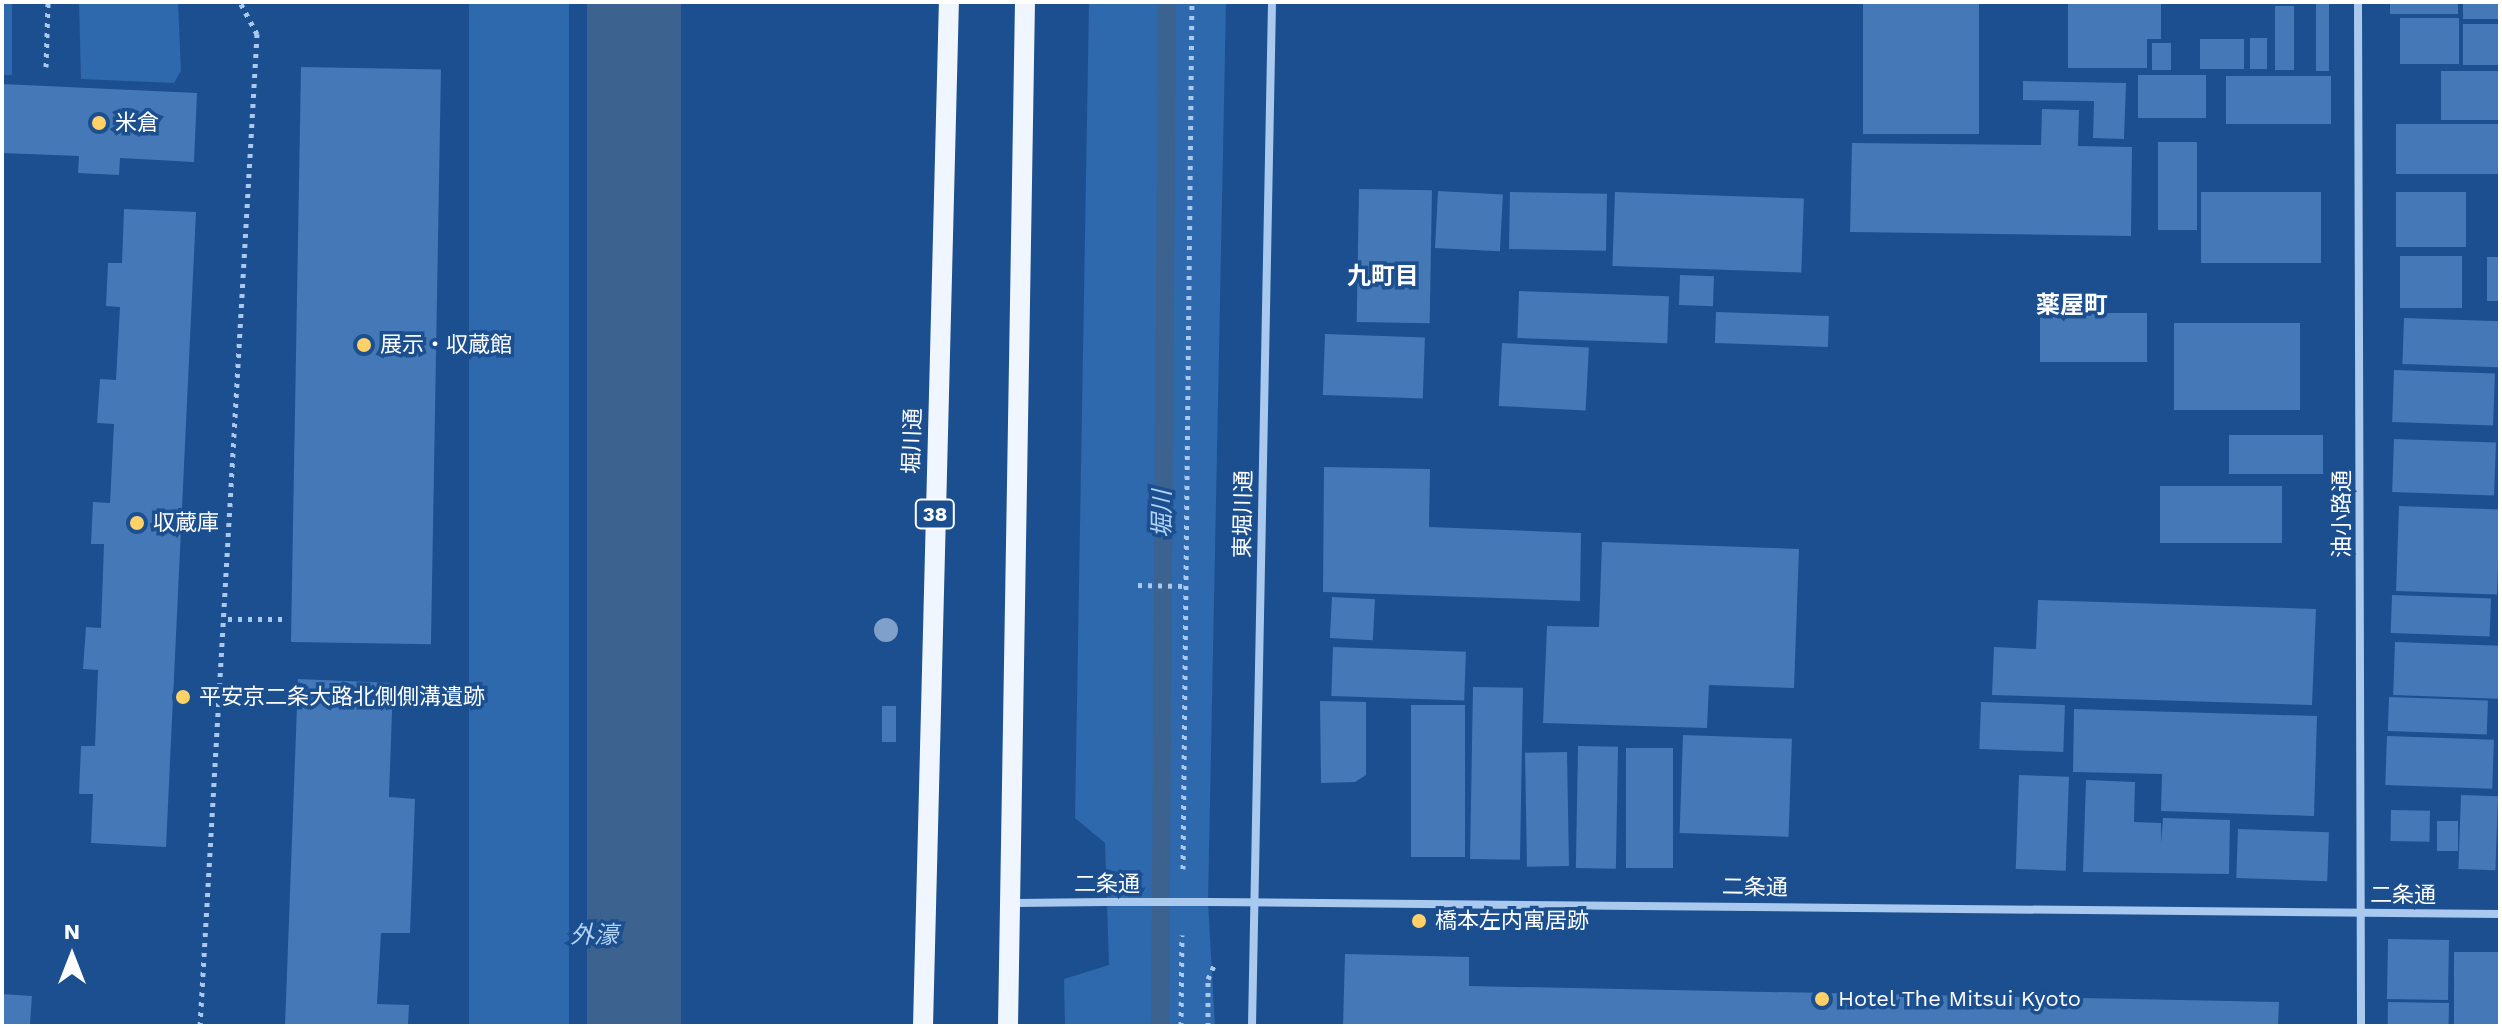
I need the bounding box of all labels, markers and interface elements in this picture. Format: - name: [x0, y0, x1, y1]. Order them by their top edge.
- place label: 米倉: [115, 110, 159, 136]
- marker: 米倉: [90, 114, 108, 132]
- district label: 九町目: [1347, 263, 1419, 291]
- district label: 薬屋町: [2036, 292, 2108, 320]
- place label: 展示・収蔵館: [380, 332, 512, 358]
- marker: 展示・収蔵館: [355, 336, 373, 354]
- street label: 堀川通: [898, 408, 926, 474]
- street label: 東堀川通: [1229, 470, 1257, 558]
- street label: 油小路通: [2329, 470, 2355, 558]
- water label: 堀川: [1149, 490, 1177, 538]
- road number: 38: [913, 498, 957, 530]
- place label: 収蔵庫: [153, 510, 219, 536]
- marker: 収蔵庫: [128, 514, 146, 532]
- place label: 平安京二条大路北側側溝遺跡: [199, 684, 485, 710]
- marker: 平安京二条大路北側側溝遺跡: [174, 688, 192, 706]
- street label: 二条通: [1074, 871, 1140, 897]
- street label: 二条通: [1722, 873, 1788, 901]
- street label: 二条通: [2370, 882, 2436, 908]
- place label: 橋本左内寓居跡: [1435, 908, 1589, 934]
- marker: 橋本左内寓居跡: [1410, 912, 1428, 930]
- north arrow: [32, 916, 112, 996]
- text: N: [64, 919, 80, 944]
- water label: 外濠: [570, 922, 618, 950]
- place label: Hotel The Mitsui Kyoto: [1838, 986, 2082, 1012]
- marker: Hotel The Mitsui Kyoto: [1813, 990, 1831, 1008]

